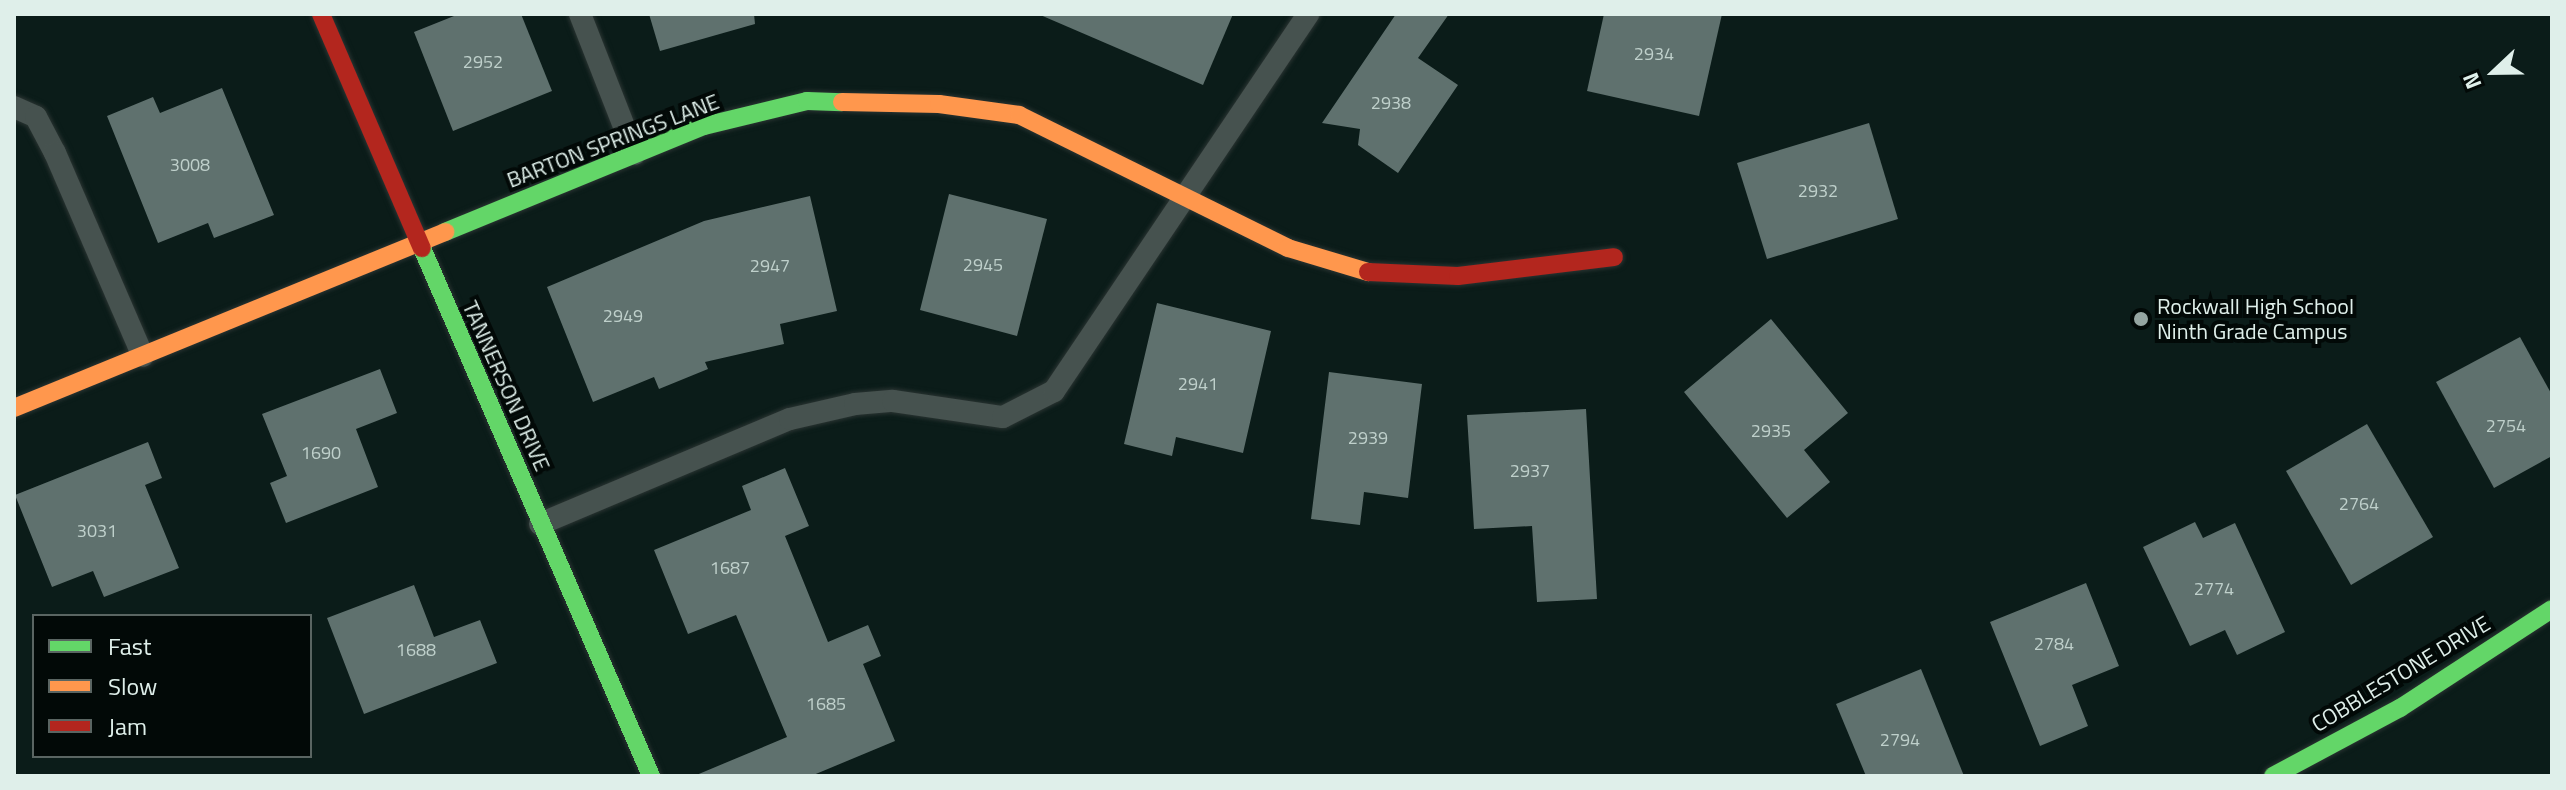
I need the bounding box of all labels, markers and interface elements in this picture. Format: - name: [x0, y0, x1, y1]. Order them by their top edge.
- north arrow: [2454, 32, 2534, 112]
- house number: 2934: [1634, 43, 1674, 65]
- house number: 2952: [463, 51, 503, 73]
- text: N: [2453, 68, 2490, 94]
- street label: BARTON SPRINGS LANE: [503, 88, 723, 194]
- house number: 2938: [1371, 92, 1411, 114]
- house number: 3008: [170, 154, 210, 176]
- house number: 2932: [1798, 180, 1838, 202]
- house number: 2945: [963, 254, 1003, 276]
- house number: 2947: [750, 255, 790, 277]
- place label: Rockwall High School Ninth Grade Campus: [2157, 293, 2354, 344]
- street label: TANNERSON DRIVE: [457, 297, 555, 475]
- house number: 2949: [603, 305, 643, 327]
- marker: Rockwall High School Ninth Grade Campus: [2132, 310, 2150, 328]
- house number: 2941: [1178, 373, 1218, 395]
- house number: 2754: [2486, 415, 2526, 437]
- house number: 2935: [1751, 420, 1791, 442]
- house number: 2939: [1348, 427, 1388, 449]
- house number: 1690: [301, 442, 341, 464]
- house number: 2937: [1510, 460, 1550, 482]
- house number: 2764: [2339, 493, 2379, 515]
- house number: 3031: [77, 520, 117, 542]
- house number: 1687: [710, 557, 750, 579]
- house number: 2774: [2194, 578, 2234, 600]
- street label: COBBLESTONE DRIVE: [2307, 610, 2495, 738]
- legend: [32, 614, 312, 758]
- text: Fast: [108, 628, 151, 664]
- house number: 2784: [2034, 633, 2074, 655]
- house number: 1688: [396, 639, 436, 661]
- text: Slow: [108, 668, 157, 704]
- house number: 1685: [806, 693, 846, 715]
- text: Jam: [108, 708, 147, 744]
- house number: 2794: [1880, 729, 1920, 751]

